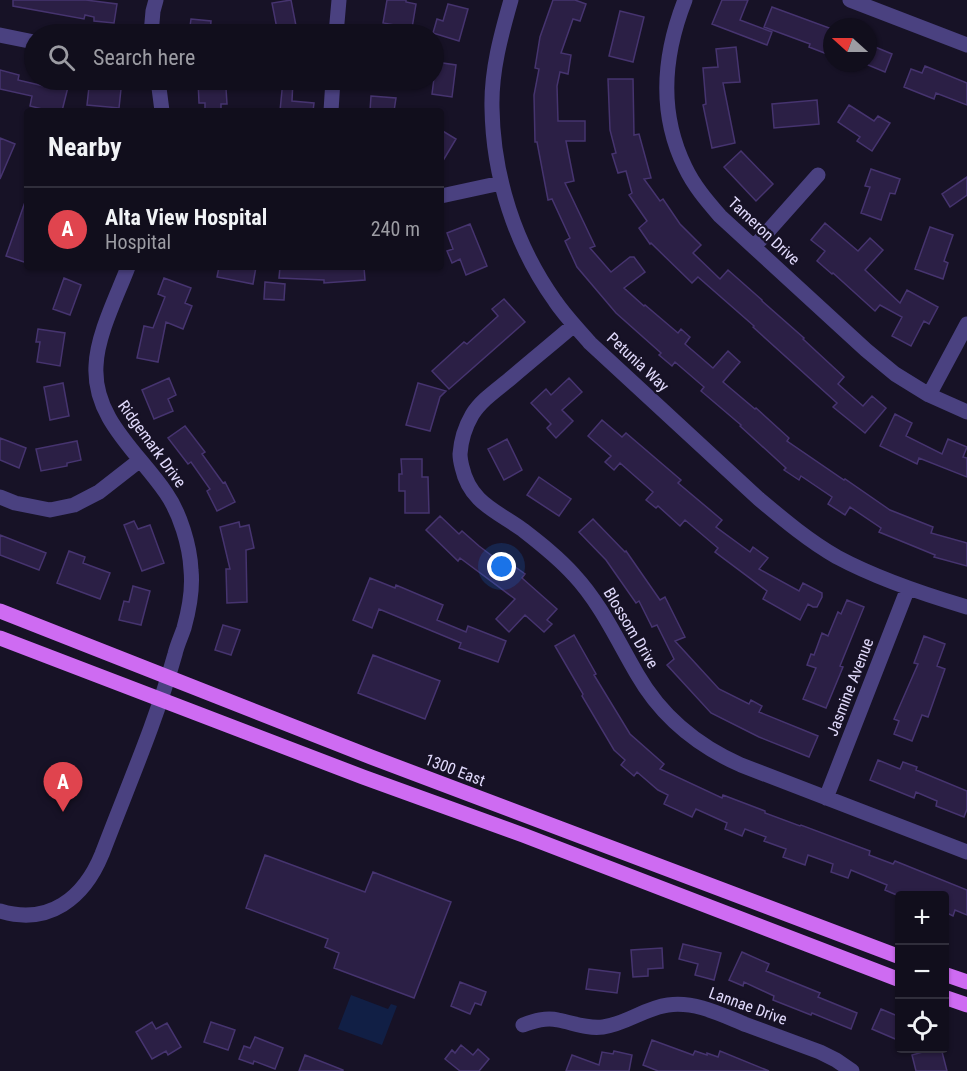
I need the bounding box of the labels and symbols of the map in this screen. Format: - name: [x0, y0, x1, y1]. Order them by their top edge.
- north arrow: [823, 18, 877, 72]
- street label: Tameron Drive: [724, 193, 804, 269]
- street label: Petunia Way: [603, 329, 673, 396]
- street label: Ridgemark Drive: [114, 397, 190, 491]
- your location: [487, 552, 516, 581]
- street label: Blossom Drive: [599, 584, 663, 672]
- street label: Jasmine Avenue: [823, 635, 877, 739]
- street label: 1300 East: [422, 750, 488, 790]
- pin: A: [44, 762, 82, 812]
- street label: Lannae Drive: [706, 983, 790, 1029]

